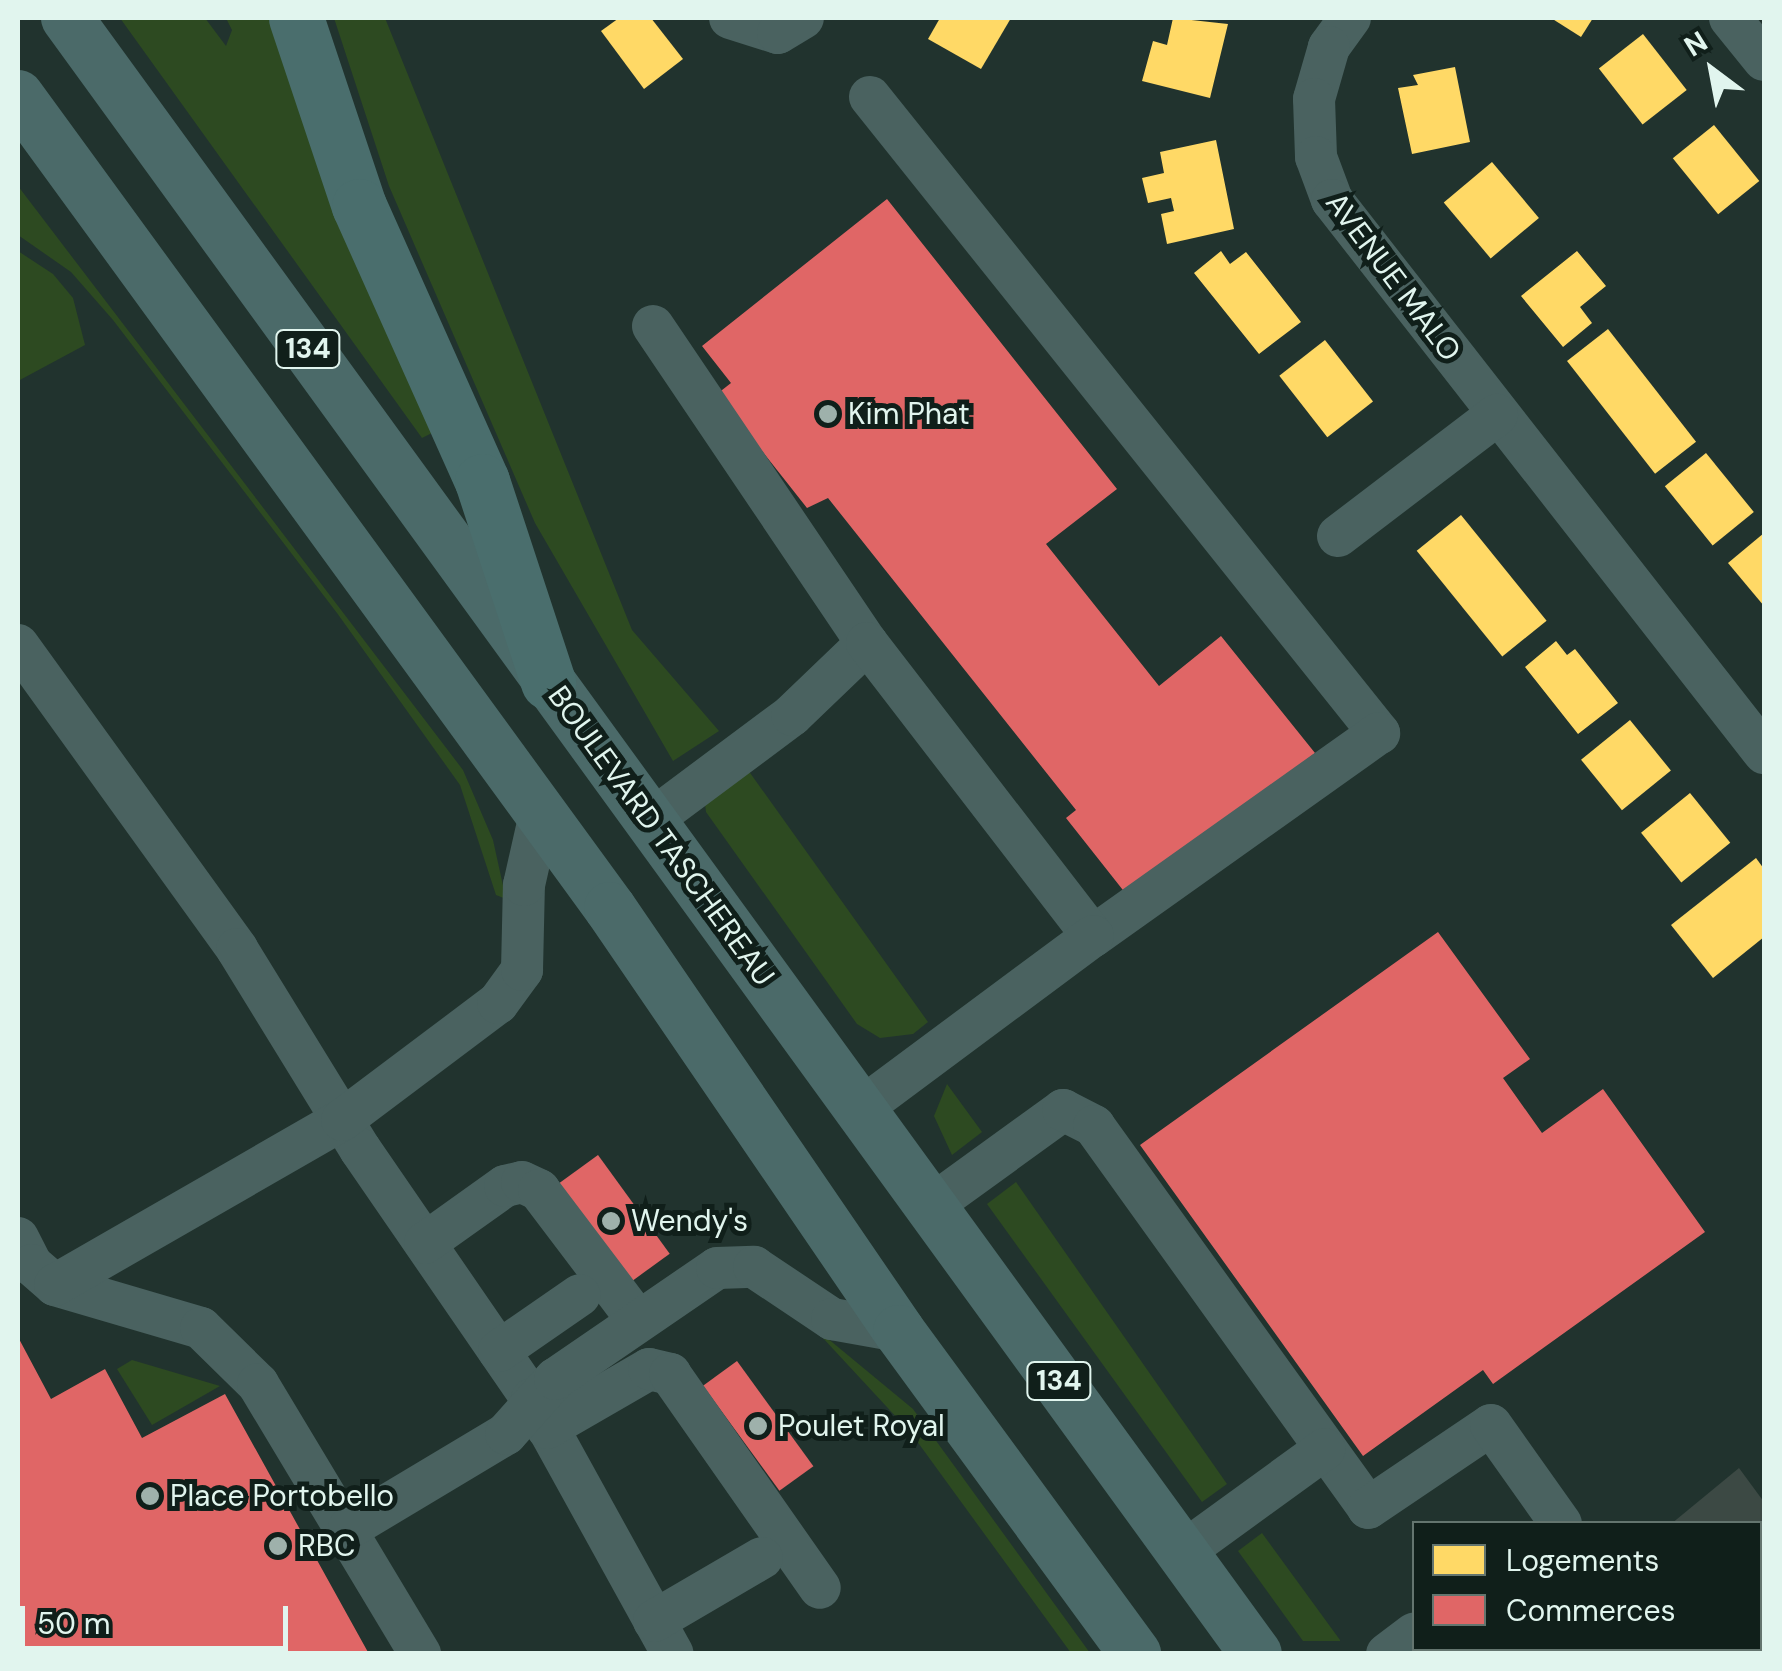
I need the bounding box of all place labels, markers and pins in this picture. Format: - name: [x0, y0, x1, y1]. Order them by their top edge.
- place label: Kim Phat: [848, 396, 970, 432]
- marker: Kim Phat: [817, 403, 839, 425]
- place label: Wendy's: [631, 1203, 748, 1239]
- marker: Wendy's: [600, 1210, 622, 1232]
- place label: Poulet Royal: [778, 1408, 945, 1444]
- marker: Poulet Royal: [747, 1415, 769, 1437]
- place label: Place Portobello: [170, 1478, 394, 1514]
- marker: Place Portobello: [139, 1485, 161, 1507]
- place label: RBC: [298, 1528, 355, 1564]
- marker: RBC: [267, 1535, 289, 1557]

